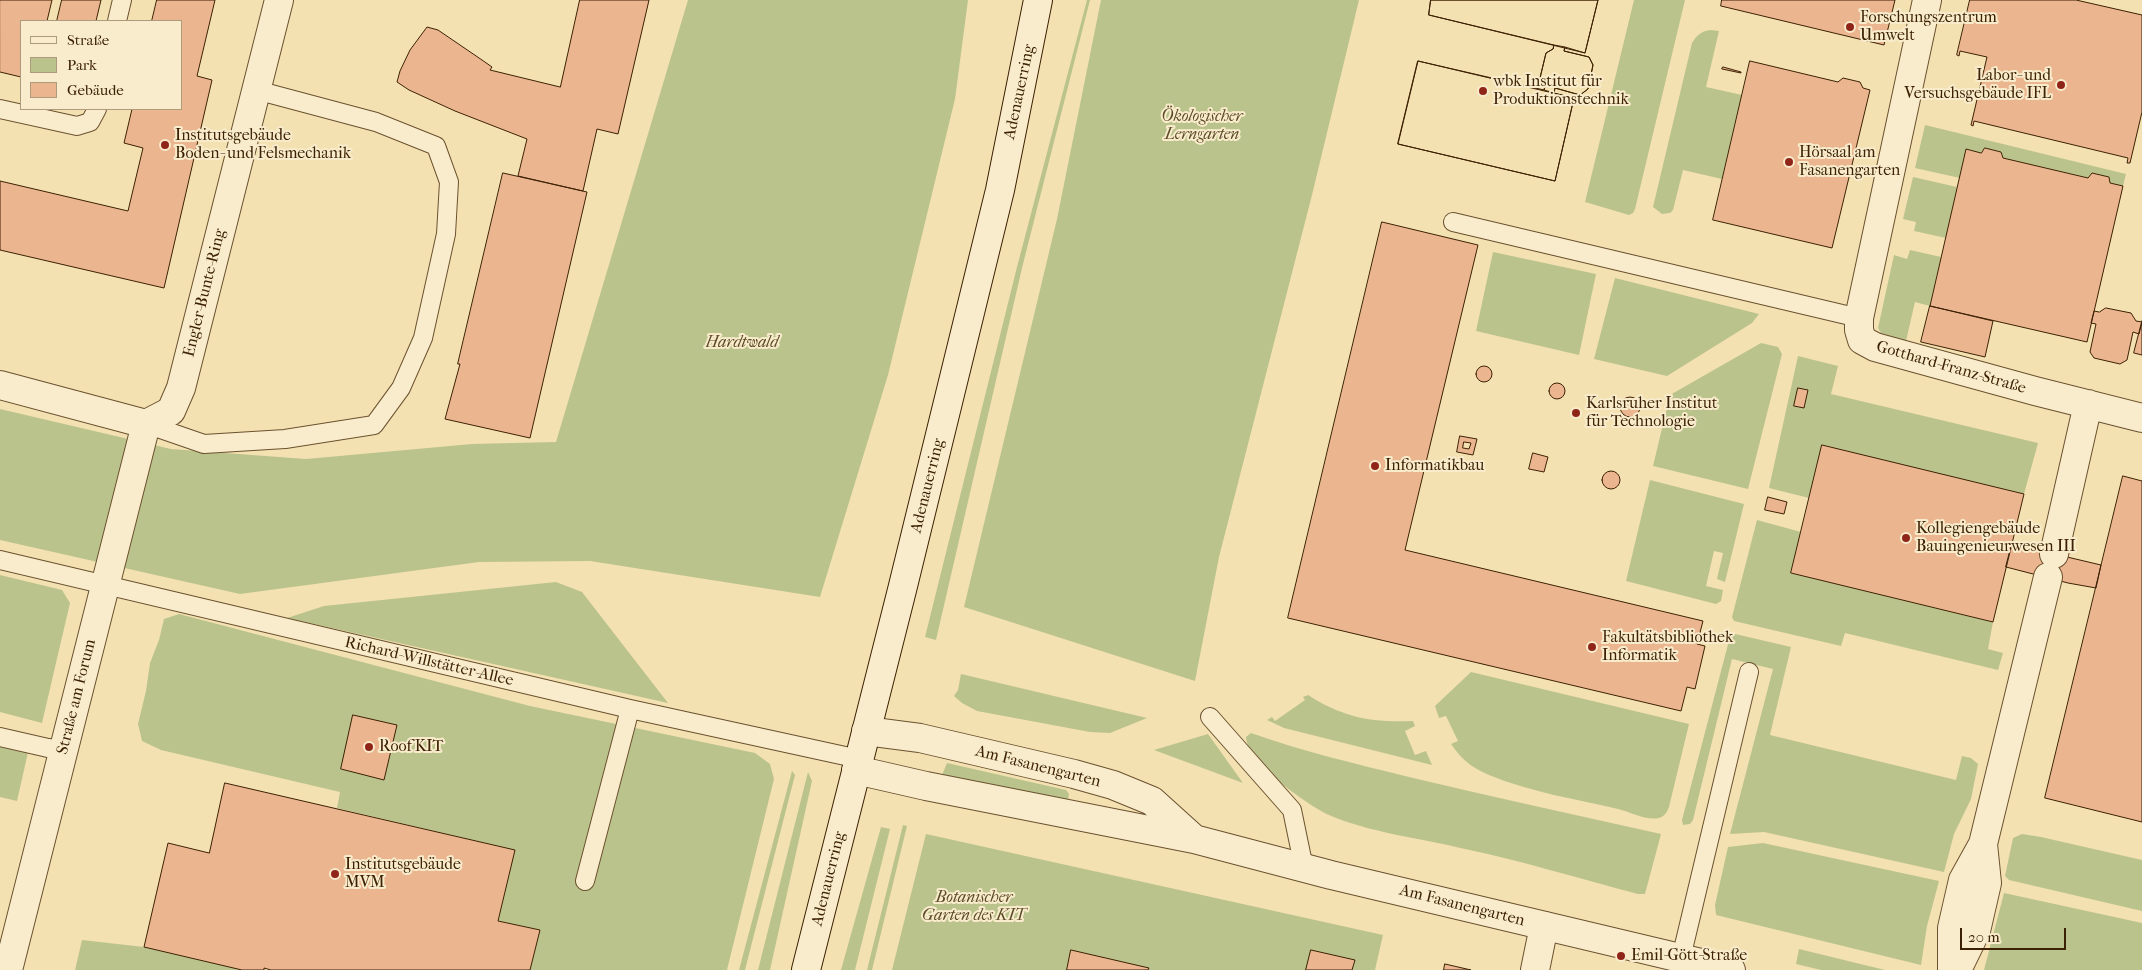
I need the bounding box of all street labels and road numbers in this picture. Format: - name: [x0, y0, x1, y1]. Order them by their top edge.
- street label: Adenauerring: [1001, 43, 1039, 141]
- street label: Engler-Bunte-Ring: [180, 227, 230, 359]
- street label: Gotthard-Franz-Straße: [1874, 337, 2028, 399]
- street label: Adenauerring: [907, 437, 949, 535]
- street label: Richard-Willstätter-Allee: [343, 633, 515, 691]
- street label: Straße am Forum: [53, 637, 101, 757]
- street label: Am Fasanengarten: [973, 742, 1103, 792]
- street label: Adenauerring: [808, 830, 850, 928]
- street label: Am Fasanengarten: [1397, 881, 1527, 931]

